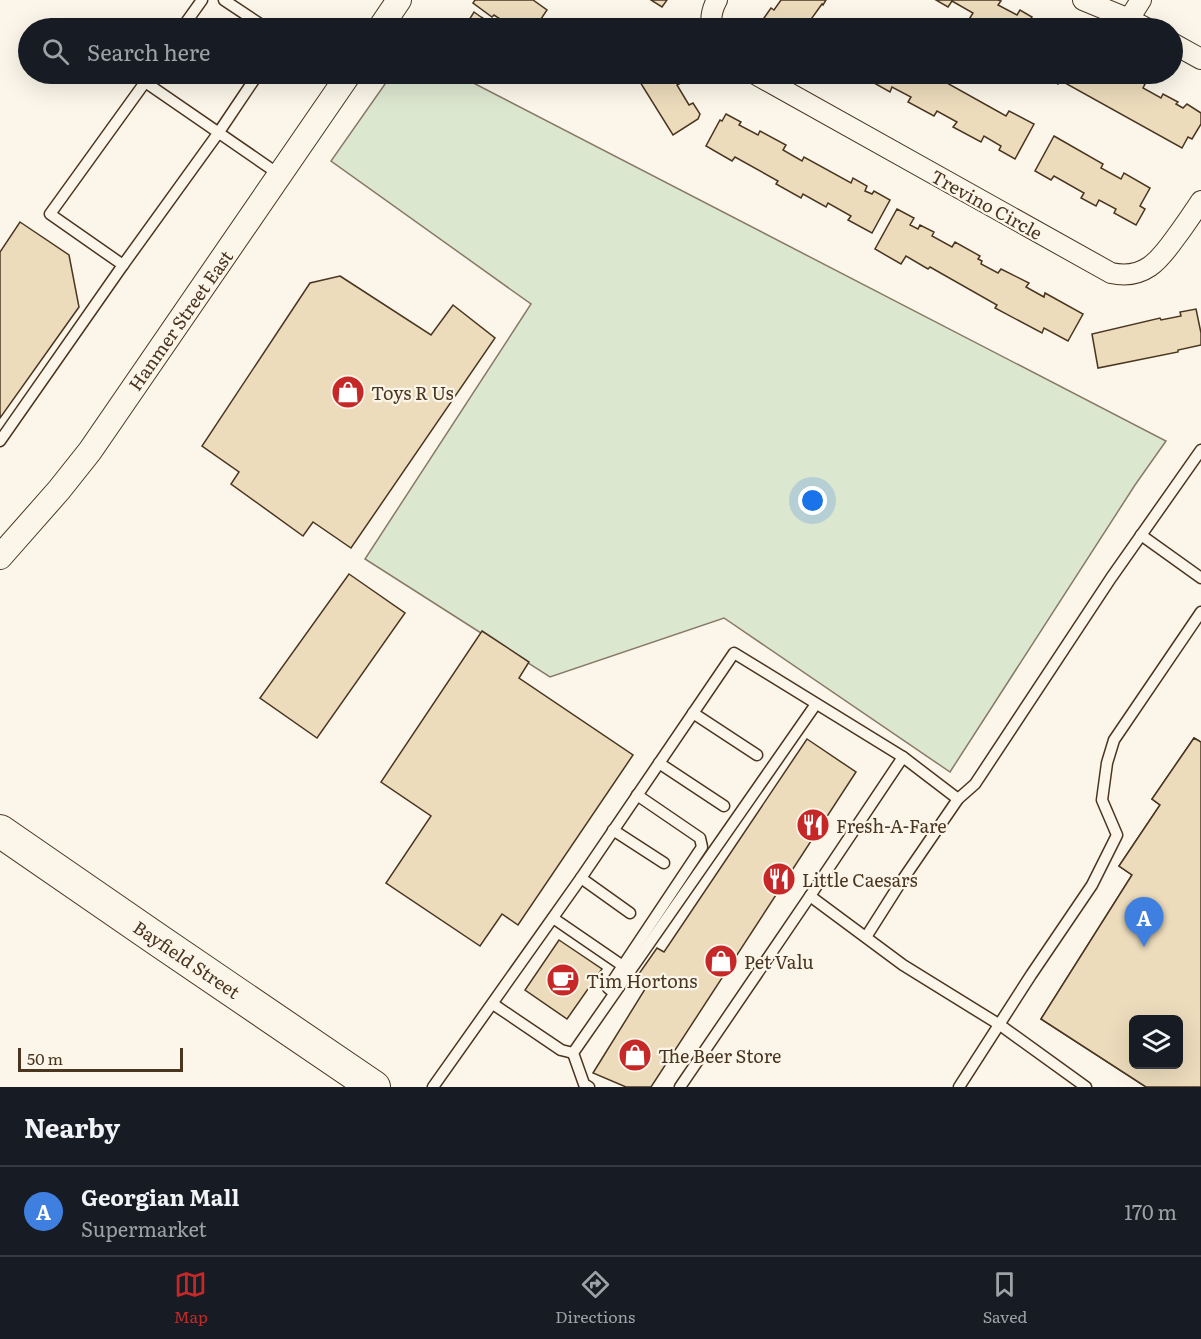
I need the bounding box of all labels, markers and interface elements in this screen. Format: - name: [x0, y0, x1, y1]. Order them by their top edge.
- search box: [18, 18, 1183, 84]
- icon: search: [39, 35, 72, 68]
- text: Search here: [87, 35, 210, 68]
- street label: Trevino Circle: [926, 162, 1048, 246]
- street label: Hanmer Street East: [121, 244, 239, 396]
- shop icon: Toys R Us: [330, 374, 366, 410]
- place label: Toys R Us: [371, 379, 454, 406]
- your location: [798, 486, 827, 515]
- restaurant icon: Fresh-A-Fare: [795, 807, 831, 843]
- place label: Fresh-A-Fare: [836, 812, 947, 839]
- restaurant icon: Little Caesars: [761, 861, 797, 897]
- place label: Little Caesars: [802, 866, 918, 893]
- pin: A: [1124, 898, 1164, 947]
- street label: Bayfield Street: [128, 913, 246, 1005]
- shop icon: Pet Valu: [703, 943, 739, 979]
- place label: Pet Valu: [744, 948, 814, 975]
- cafe icon: Tim Hortons: [545, 962, 581, 998]
- place label: Tim Hortons: [586, 967, 697, 994]
- map controls: [1129, 1015, 1183, 1069]
- button: layers: [1129, 1015, 1183, 1069]
- shop icon: The Beer Store: [617, 1037, 653, 1073]
- place label: The Beer Store: [658, 1042, 781, 1069]
- scale bar: [18, 1045, 183, 1072]
- text: 50 m: [27, 1046, 63, 1070]
- text: Nearby: [24, 1107, 120, 1146]
- text: Georgian Mall: [81, 1180, 239, 1213]
- text: A: [36, 1196, 51, 1226]
- text: 170 m: [1124, 1196, 1177, 1226]
- text: Supermarket: [81, 1213, 207, 1243]
- tab: Map: [174, 1268, 208, 1328]
- tab: Directions: [555, 1268, 635, 1328]
- tab: Saved: [983, 1268, 1027, 1328]

